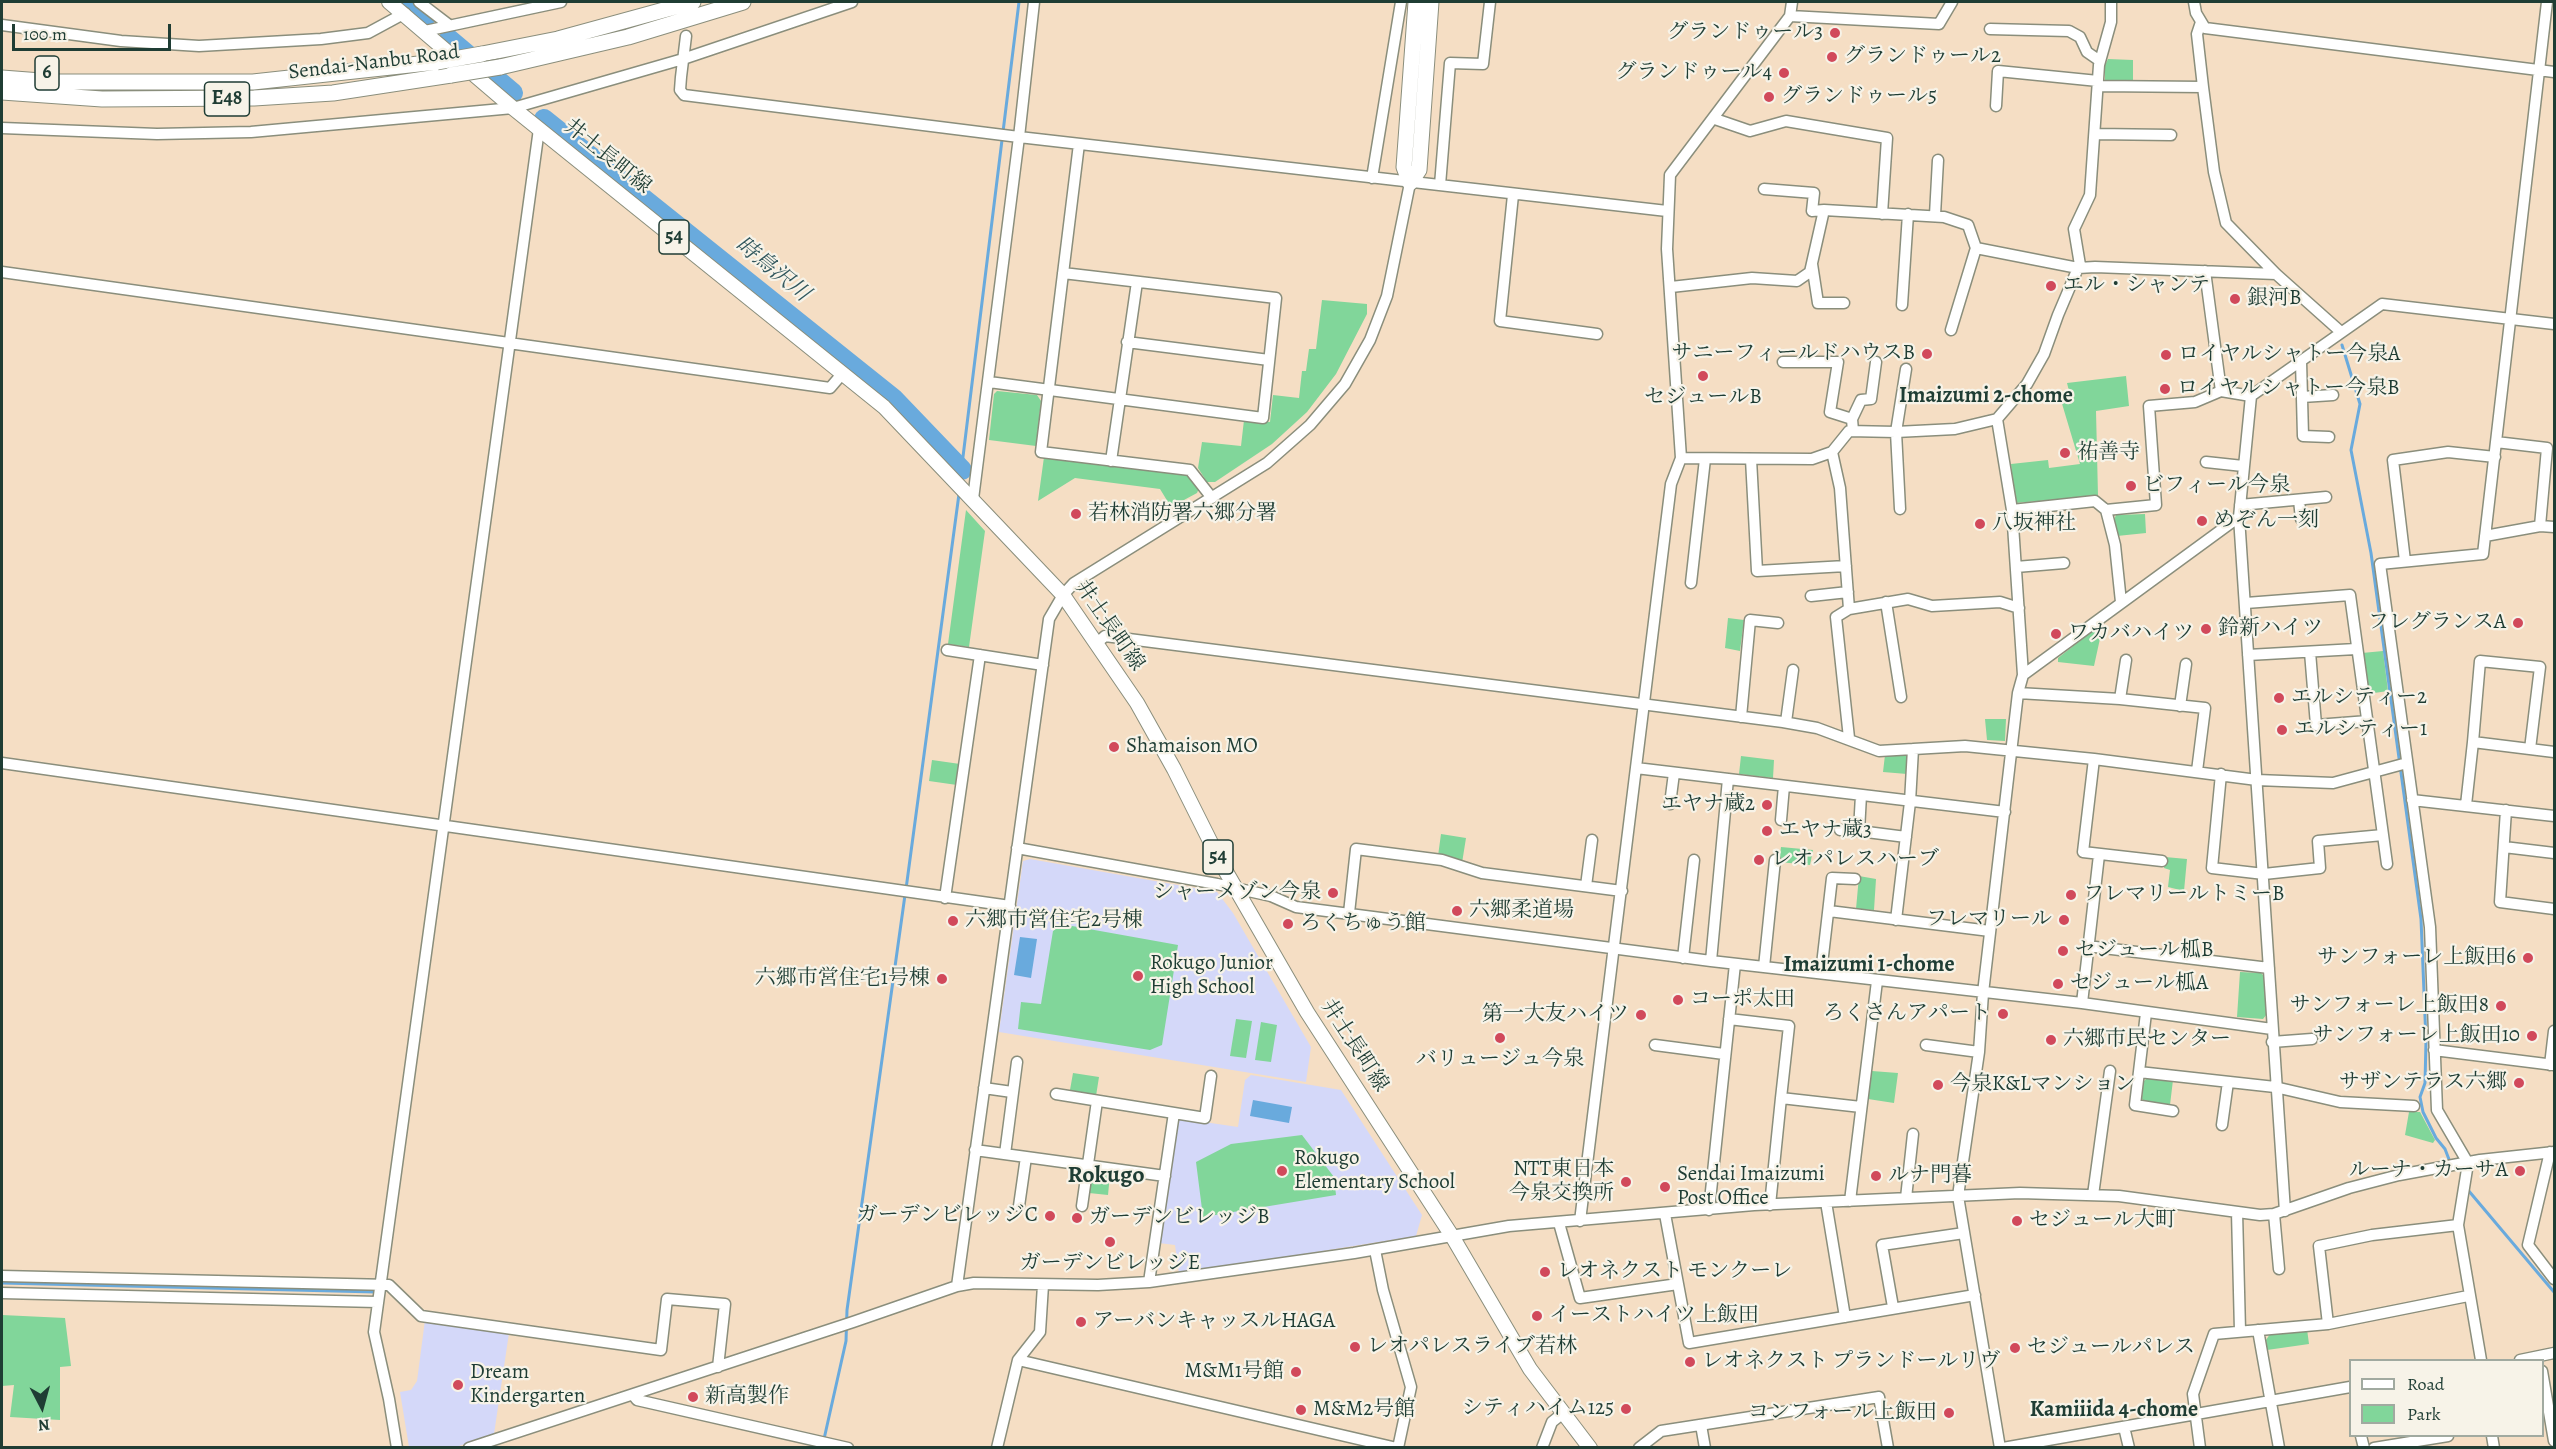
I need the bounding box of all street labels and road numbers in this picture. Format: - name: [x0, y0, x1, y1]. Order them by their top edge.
- street label: Sendai-Nanbu Road: [287, 40, 461, 86]
- road number: 6: [35, 56, 59, 90]
- road number: E48: [204, 82, 250, 116]
- street label: 井土長町線: [558, 114, 656, 200]
- road number: 54: [659, 220, 689, 254]
- street label: 井土長町線: [1069, 576, 1149, 676]
- road number: 54: [1203, 840, 1233, 874]
- street label: 井土長町線: [1315, 995, 1393, 1097]

